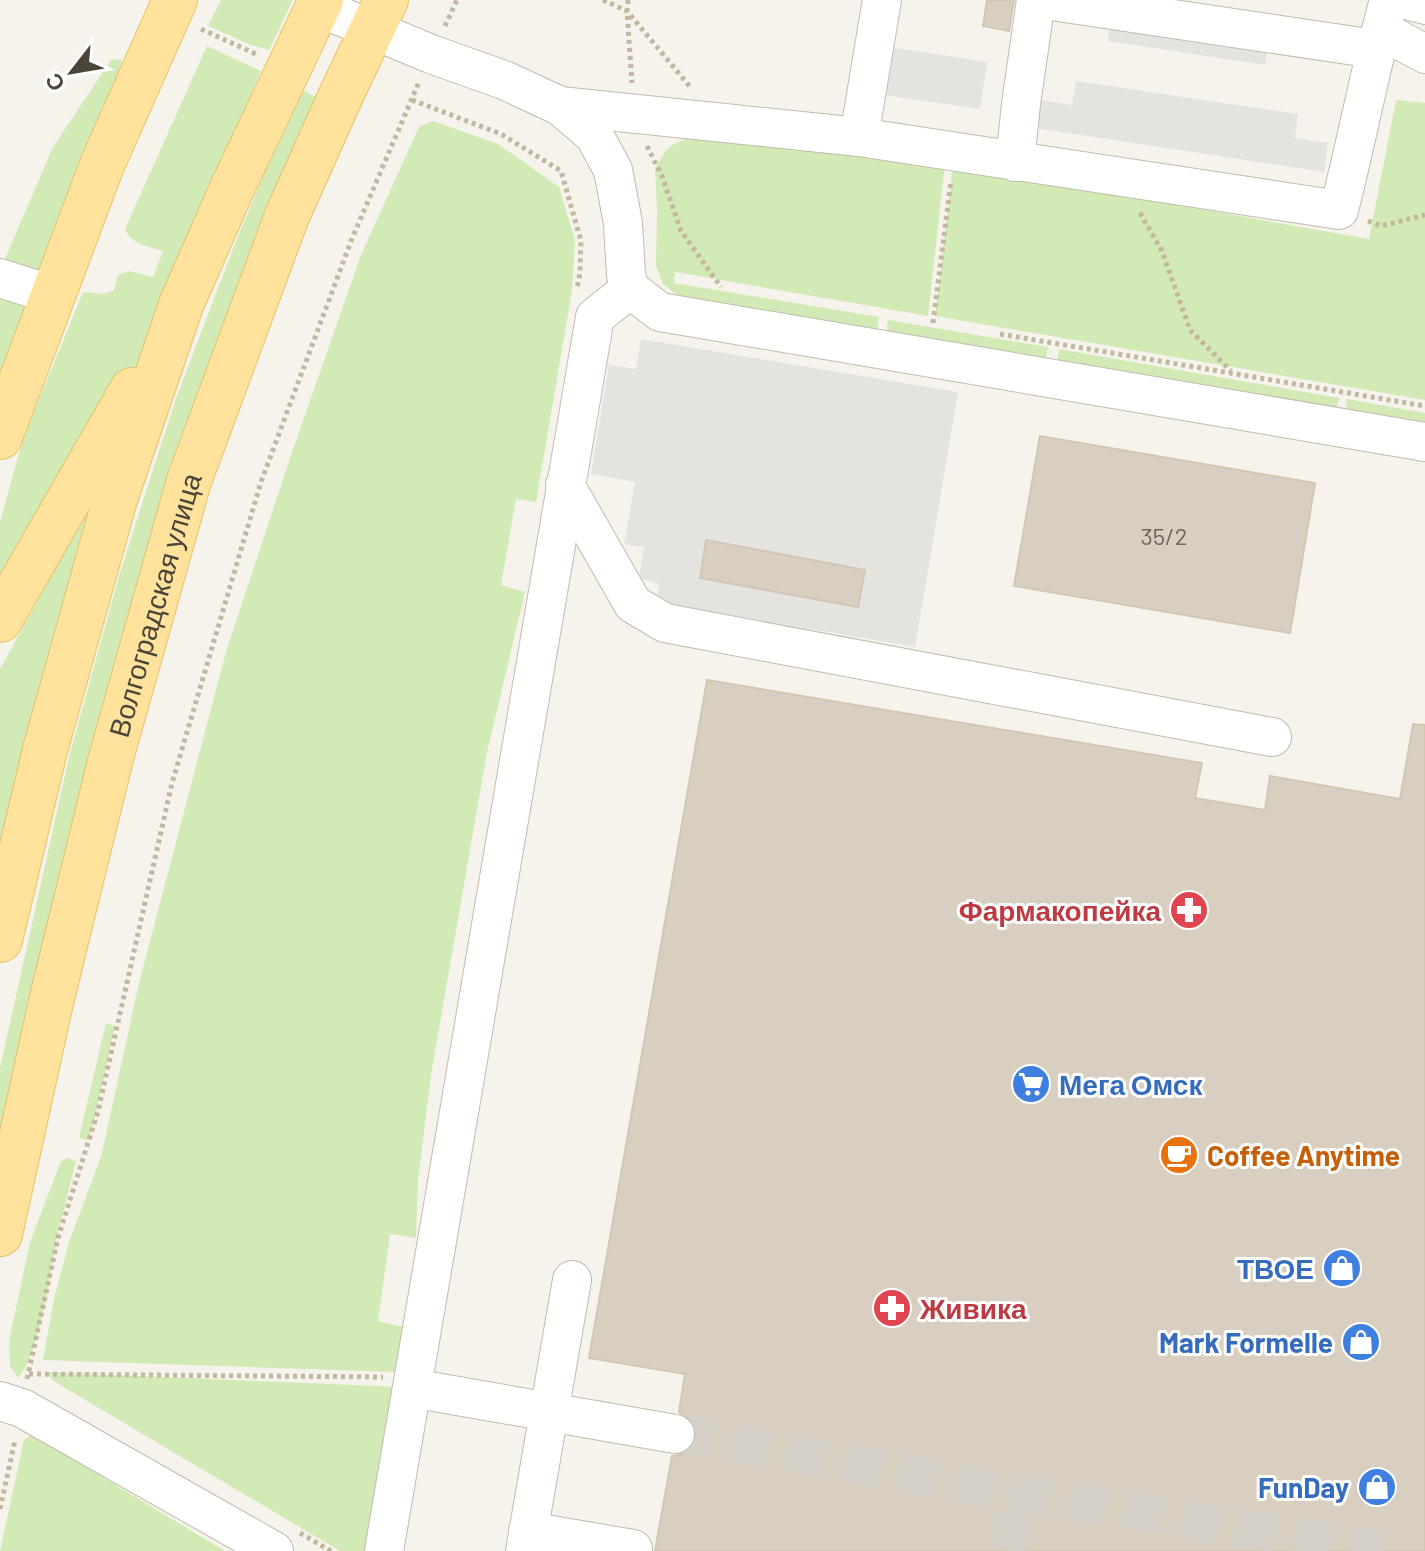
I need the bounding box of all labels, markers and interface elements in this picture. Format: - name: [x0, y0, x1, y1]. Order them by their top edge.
- north arrow: [32, 32, 112, 112]
- text: С: [39, 69, 69, 96]
- street label: Волгоградская улица: [101, 467, 208, 741]
- house number: 35/2: [1140, 521, 1188, 550]
- pharmacy icon: Фармакопейка: [1168, 889, 1210, 931]
- place label: Фармакопейка: [959, 893, 1161, 927]
- supermarket icon: Мега Омск: [1010, 1063, 1052, 1105]
- place label: Мега Омск: [1059, 1067, 1203, 1101]
- cafe icon: Coffee Anytime: [1158, 1134, 1200, 1176]
- place label: Coffee Anytime: [1207, 1138, 1400, 1172]
- shop icon: ТВОЕ: [1321, 1247, 1363, 1289]
- place label: ТВОЕ: [1237, 1251, 1314, 1285]
- pharmacy icon: Живика: [871, 1287, 913, 1329]
- place label: Живика: [919, 1291, 1027, 1325]
- shop icon: Mark Formelle: [1340, 1321, 1382, 1363]
- place label: Mark Formelle: [1159, 1325, 1333, 1359]
- shop icon: FunDay: [1356, 1466, 1398, 1508]
- place label: FunDay: [1258, 1470, 1349, 1504]

